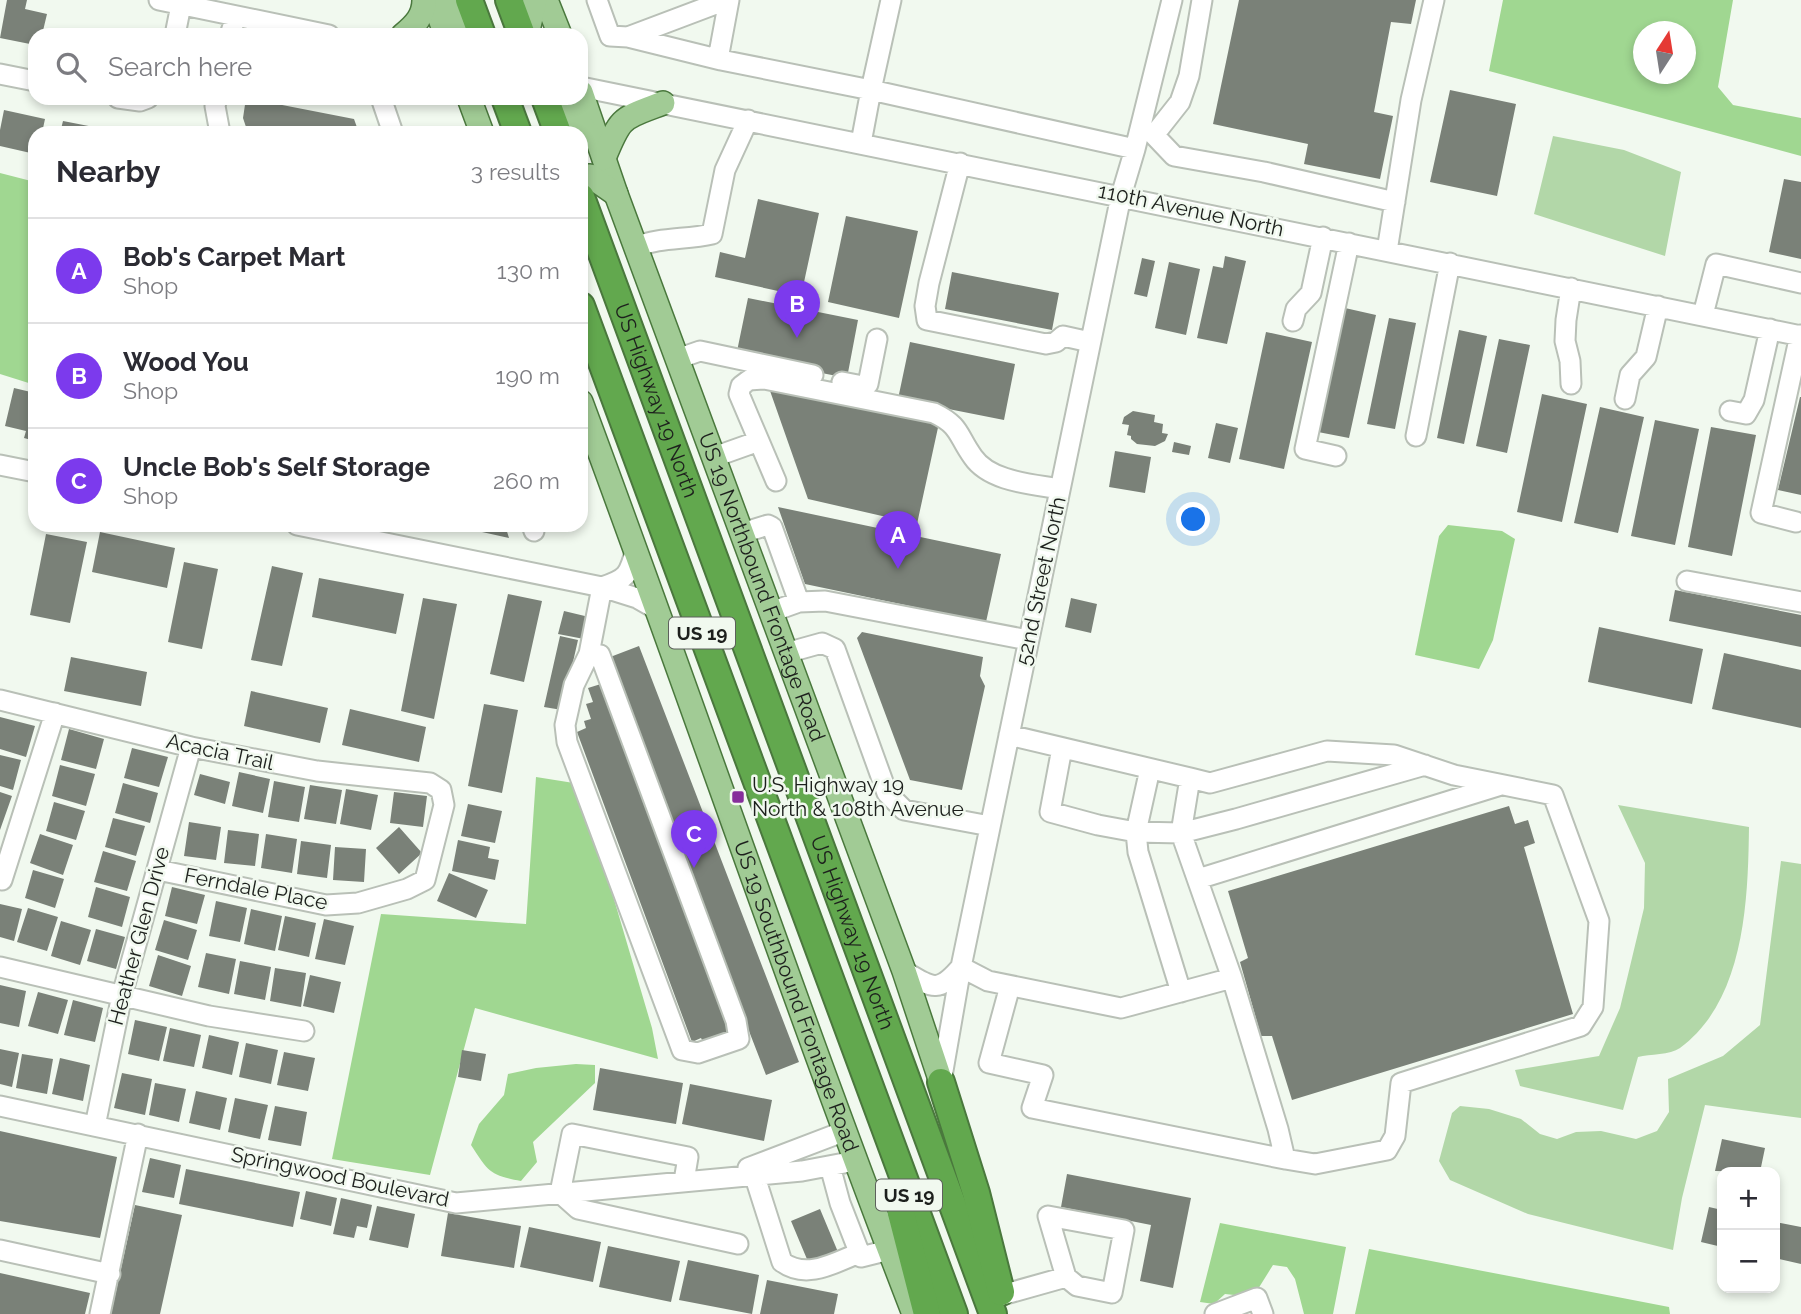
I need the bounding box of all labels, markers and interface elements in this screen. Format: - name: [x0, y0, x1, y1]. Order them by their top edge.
- north arrow: [1633, 21, 1696, 84]
- search box: [28, 28, 588, 105]
- icon: search: [52, 48, 90, 86]
- text: Search here: [108, 52, 252, 82]
- text: Nearby: [56, 154, 160, 189]
- text: 3 results: [471, 158, 560, 185]
- street label: 110th Avenue North: [1096, 178, 1286, 241]
- text: Bob's Carpet Mart: [123, 242, 346, 272]
- text: A: [71, 257, 87, 284]
- text: 130 m: [497, 257, 560, 284]
- text: Shop: [123, 272, 178, 299]
- pin: B: [774, 280, 820, 338]
- street label: US Highway 19 North: [609, 300, 704, 501]
- text: Wood You: [123, 347, 249, 377]
- text: B: [71, 362, 87, 389]
- text: 190 m: [496, 362, 560, 389]
- text: Shop: [123, 377, 178, 404]
- street label: US 19 Northbound Frontage Road: [694, 429, 830, 745]
- text: Uncle Bob's Self Storage: [123, 452, 430, 482]
- text: C: [71, 467, 87, 494]
- text: 260 m: [493, 467, 560, 494]
- text: Shop: [123, 482, 178, 509]
- street label: 52nd Street North: [1010, 494, 1071, 668]
- your location: [1176, 502, 1210, 536]
- pin: A: [875, 511, 921, 569]
- road number: US 19: [669, 618, 735, 648]
- street label: Acacia Trail: [164, 728, 276, 775]
- place label: U.S. Highway 19 North & 108th Avenue: [752, 772, 964, 821]
- marker: U.S. Highway 19 North & 108th Avenue: [730, 789, 746, 805]
- pin: C: [671, 810, 717, 868]
- street label: US Highway 19 North: [806, 832, 900, 1033]
- street label: US 19 Southbound Frontage Road: [729, 837, 864, 1155]
- street label: Heather Glen Drive: [103, 844, 174, 1028]
- street label: Ferndale Place: [182, 862, 330, 915]
- street label: Springwood Boulevard: [229, 1141, 451, 1212]
- map controls: [1717, 1167, 1780, 1293]
- button: +: [1717, 1167, 1780, 1230]
- road number: US 19: [876, 1180, 942, 1210]
- button: −: [1717, 1230, 1780, 1293]

